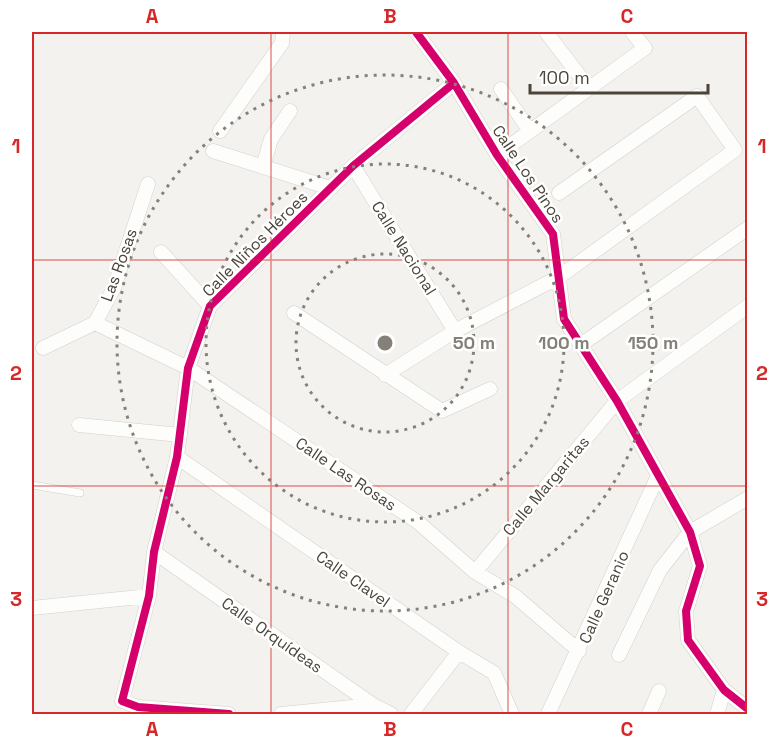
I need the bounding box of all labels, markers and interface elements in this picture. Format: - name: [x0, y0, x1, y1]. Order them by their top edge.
- text: A: [146, 3, 159, 29]
- text: B: [383, 3, 397, 29]
- text: C: [621, 3, 634, 29]
- scale bar: [530, 57, 708, 95]
- text: 100 m: [539, 66, 590, 89]
- street label: Calle Los Pinos: [488, 121, 568, 227]
- text: 1: [11, 133, 21, 159]
- text: 1: [757, 133, 767, 159]
- street label: Calle Niños Héroes: [198, 187, 312, 301]
- street label: Calle Nacional: [367, 197, 441, 299]
- street label: Las Rosas: [96, 226, 142, 304]
- text: 50 m: [453, 331, 495, 354]
- text: 100 m: [538, 331, 590, 354]
- text: 150 m: [628, 331, 678, 354]
- centre of rings: [375, 333, 395, 353]
- text: 2: [10, 360, 22, 386]
- text: 2: [756, 360, 768, 386]
- street label: Calle Margaritas: [498, 432, 594, 540]
- street label: Calle Las Rosas: [292, 433, 400, 515]
- street label: Calle Clavel: [312, 546, 394, 612]
- street label: Calle Geranio: [574, 547, 634, 647]
- text: 3: [10, 586, 22, 612]
- text: 3: [756, 586, 768, 612]
- street label: Calle Orquídeas: [217, 592, 327, 678]
- text: A: [146, 716, 159, 742]
- text: B: [383, 716, 397, 742]
- text: C: [621, 716, 634, 742]

